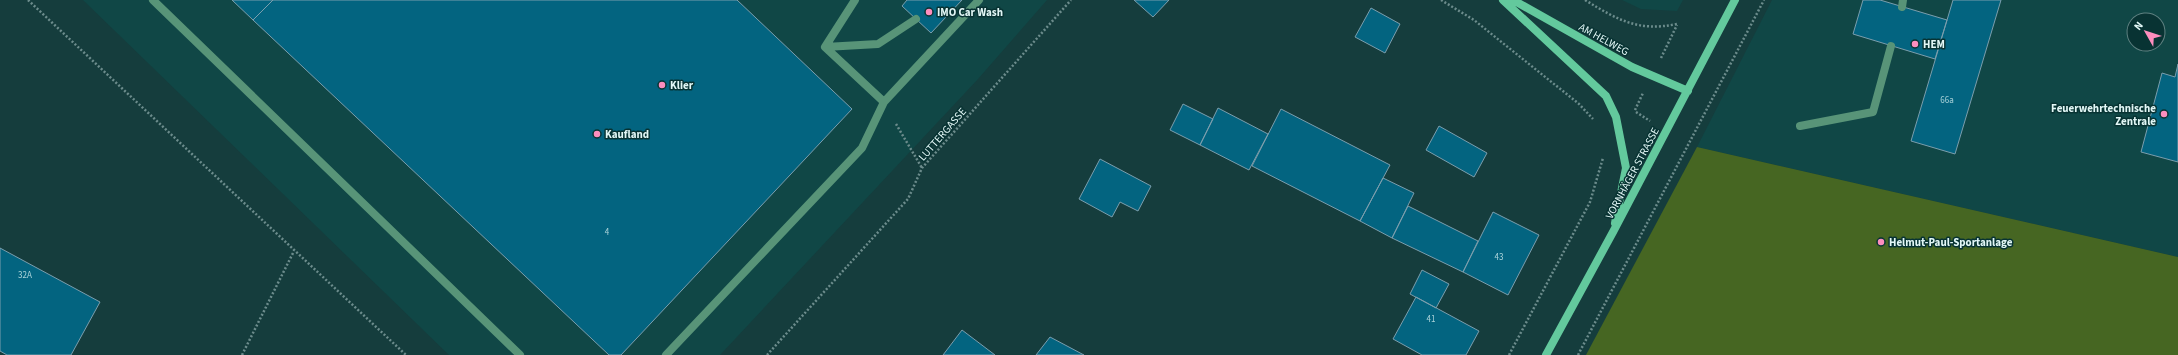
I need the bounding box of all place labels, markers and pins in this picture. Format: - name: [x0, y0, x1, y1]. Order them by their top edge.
- place label: IMO Car Wash: [937, 5, 1003, 20]
- marker: IMO Car Wash: [924, 7, 934, 17]
- place label: HEM: [1923, 37, 1945, 52]
- marker: HEM: [1910, 39, 1920, 49]
- place label: Klier: [670, 78, 694, 93]
- marker: Klier: [657, 80, 667, 90]
- place label: Feuerwehrtechnische Zentrale: [2051, 101, 2156, 129]
- marker: Feuerwehrtechnische Zentrale: [2159, 109, 2169, 119]
- place label: Kaufland: [605, 127, 649, 142]
- marker: Kaufland: [592, 129, 602, 139]
- place label: Helmut-Paul-Sportanlage: [1889, 235, 2013, 250]
- marker: Helmut-Paul-Sportanlage: [1876, 237, 1886, 247]

